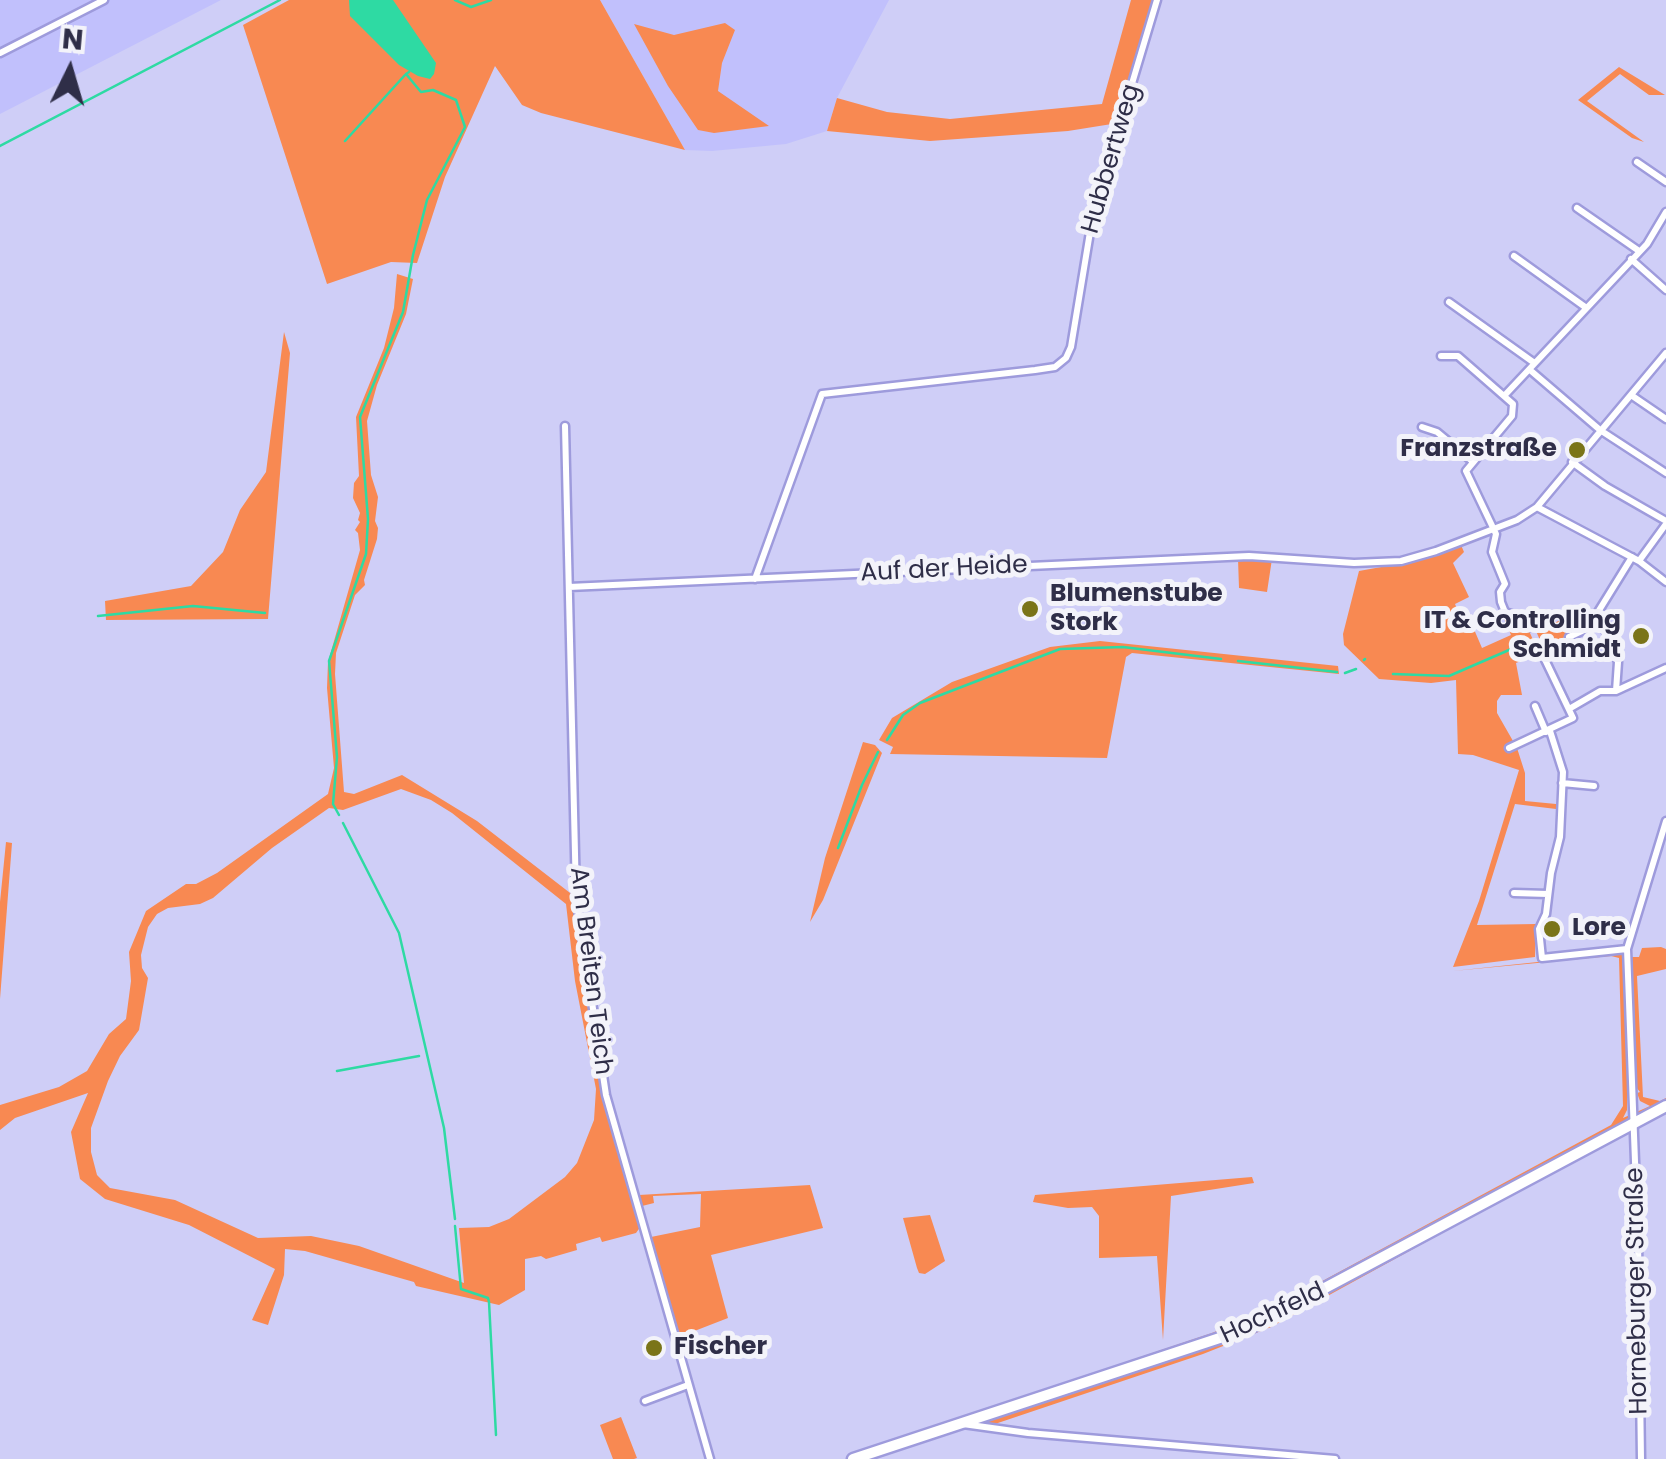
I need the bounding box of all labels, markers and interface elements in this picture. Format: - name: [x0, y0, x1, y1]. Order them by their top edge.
- text: N: [60, 19, 85, 60]
- north arrow: [20, 20, 120, 120]
- street label: Hubbertweg: [1076, 81, 1148, 237]
- place label: Franzstraße: [1400, 435, 1557, 465]
- marker: Franzstraße: [1566, 439, 1588, 461]
- street label: Auf der Heide: [860, 551, 1028, 589]
- place label: Blumenstube Stork: [1050, 580, 1223, 639]
- marker: Blumenstube Stork: [1019, 598, 1041, 620]
- place label: IT & Controlling Schmidt: [1424, 607, 1621, 666]
- marker: IT & Controlling Schmidt: [1630, 625, 1652, 647]
- street label: Am Breiten Teich: [562, 865, 618, 1077]
- place label: Lore: [1572, 914, 1626, 944]
- marker: Lore: [1541, 918, 1563, 940]
- street label: Horneburger Straße: [1621, 1167, 1655, 1415]
- street label: Hochfeld: [1216, 1277, 1330, 1351]
- place label: Fischer: [674, 1333, 767, 1363]
- marker: Fischer: [643, 1337, 665, 1359]

